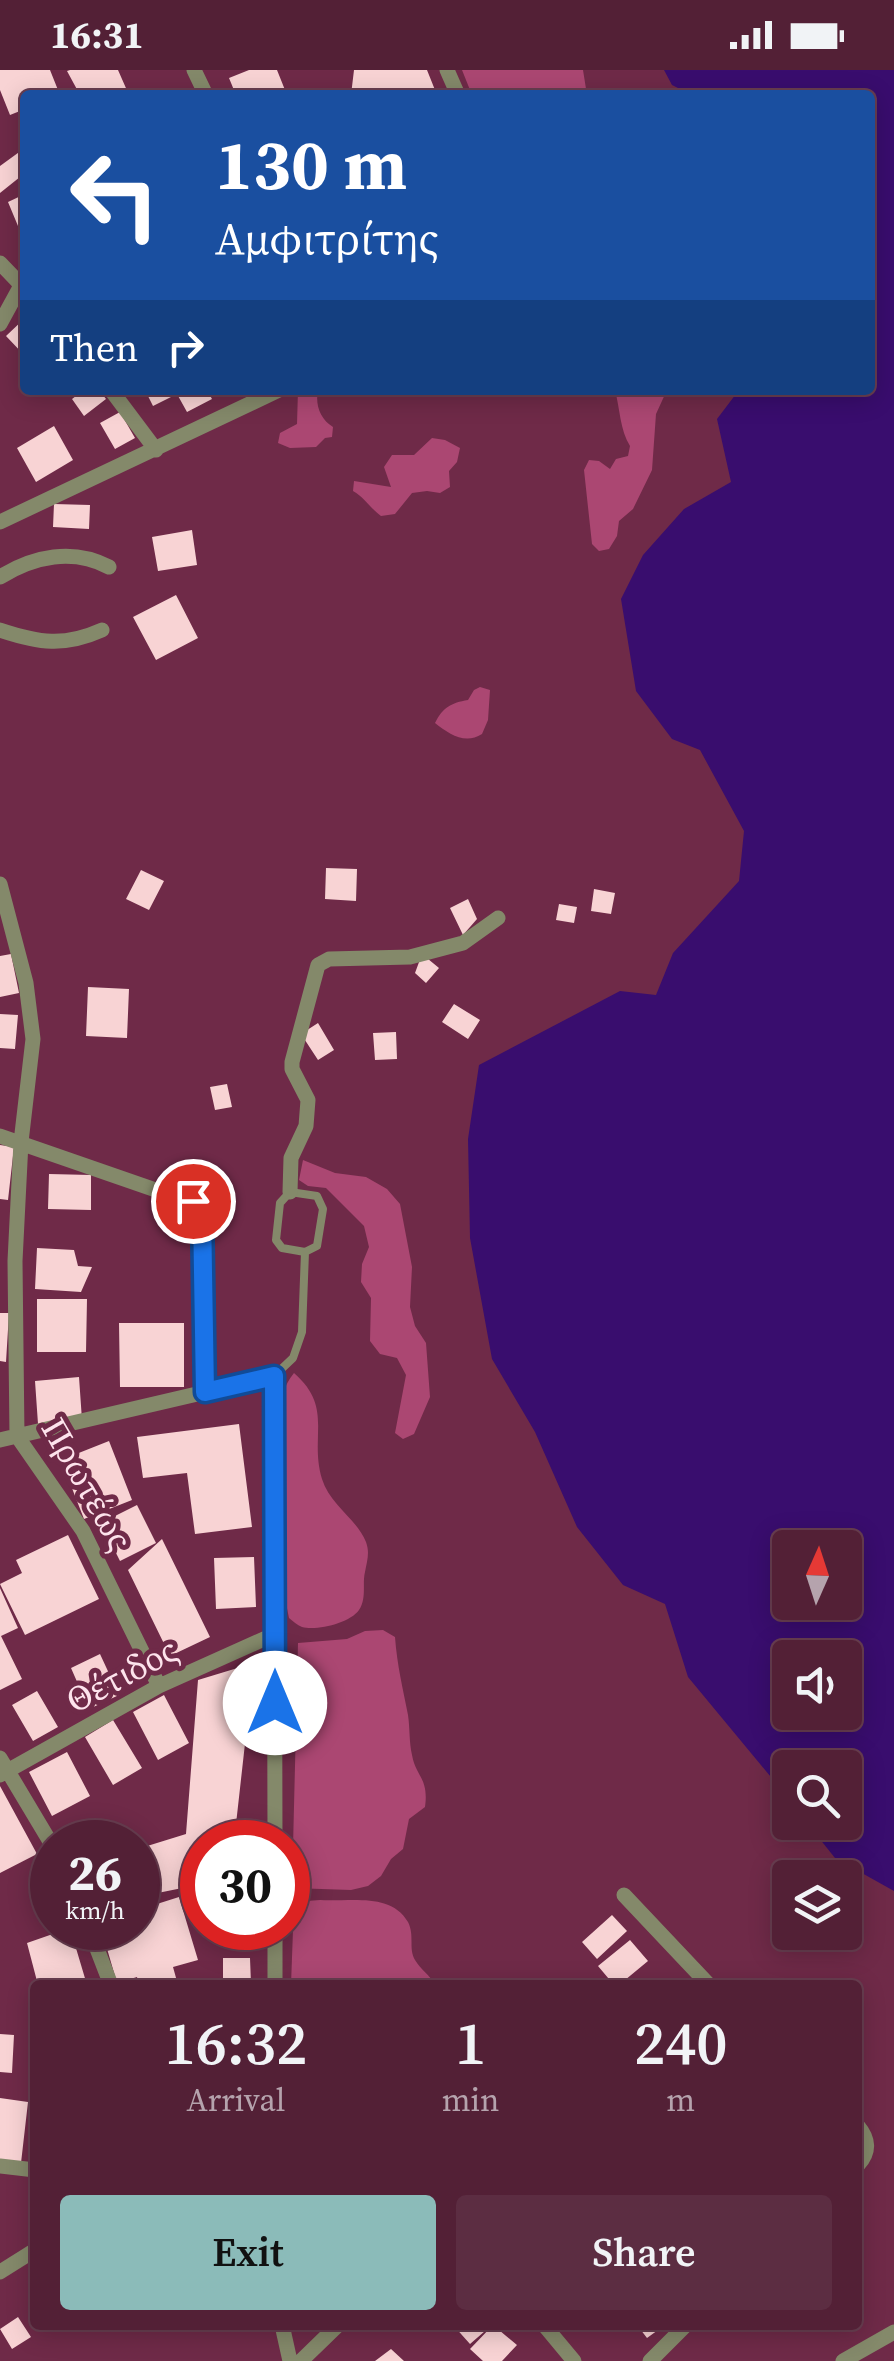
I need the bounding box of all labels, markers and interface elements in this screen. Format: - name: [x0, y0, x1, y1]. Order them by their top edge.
- text: 16:31: [50, 9, 144, 61]
- text: 130 m: [215, 116, 407, 212]
- icon: left: [50, 130, 180, 260]
- text: Αμφιτρίτης: [215, 207, 439, 269]
- icon: right: [158, 320, 213, 375]
- text: Then: [50, 322, 138, 374]
- pin: [151, 1159, 236, 1244]
- icon: arrive: [166, 1174, 221, 1229]
- street label: Πρωτέως: [30, 1409, 144, 1559]
- north arrow: [772, 1530, 862, 1620]
- map controls: [772, 1530, 862, 1950]
- street label: Θέτιδος: [58, 1626, 186, 1724]
- button: sound: [772, 1640, 862, 1730]
- position arrow: [223, 1651, 327, 1755]
- button: search: [772, 1750, 862, 1840]
- speed limit sign: 30: [180, 1820, 310, 1950]
- text: 26: [68, 1838, 122, 1907]
- button: layers: [772, 1860, 862, 1950]
- text: km/h: [65, 1893, 125, 1927]
- text: 16:32: [164, 2002, 307, 2084]
- text: 1: [455, 2002, 486, 2084]
- text: 240: [634, 2002, 728, 2084]
- text: Arrival: [186, 2078, 285, 2122]
- text: min: [442, 2078, 499, 2122]
- text: m: [666, 2078, 695, 2122]
- button: Exit: [60, 2195, 436, 2310]
- button: Share: [456, 2195, 832, 2310]

